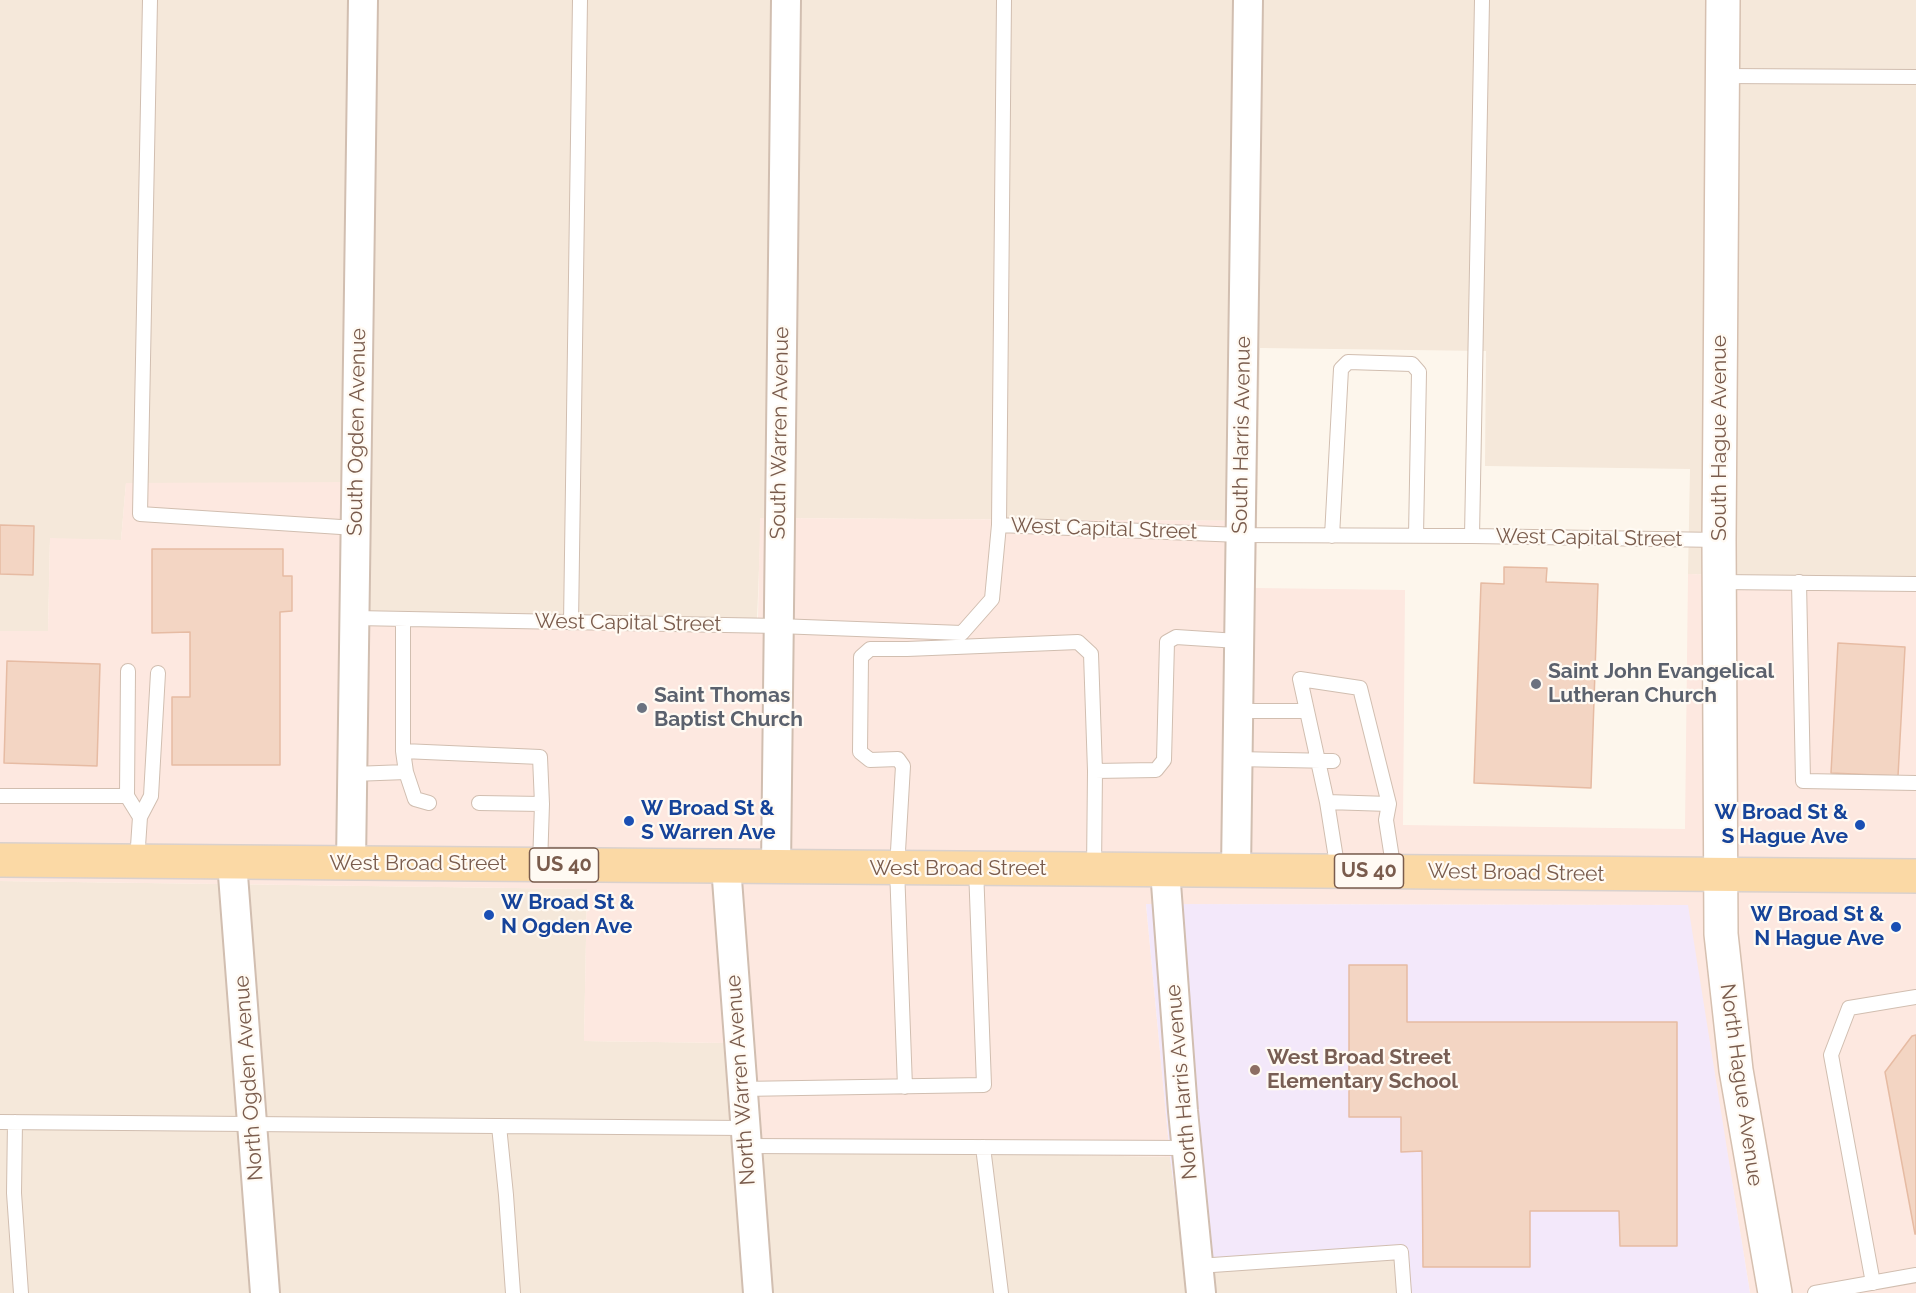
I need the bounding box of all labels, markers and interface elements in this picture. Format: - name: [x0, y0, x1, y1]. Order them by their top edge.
- street label: South Warren Avenue: [766, 326, 794, 540]
- street label: South Ogden Avenue: [343, 328, 371, 536]
- street label: South Hague Avenue: [1707, 335, 1733, 541]
- street label: South Harris Avenue: [1228, 336, 1256, 534]
- street label: West Capital Street: [1010, 513, 1198, 545]
- street label: West Capital Street: [1496, 524, 1682, 552]
- street label: West Capital Street: [535, 609, 721, 637]
- place label: Saint John Evangelical Lutheran Church: [1548, 659, 1774, 709]
- marker: Saint John Evangelical Lutheran Church: [1529, 677, 1543, 691]
- place label: Saint Thomas Baptist Church: [654, 683, 803, 733]
- marker: Saint Thomas Baptist Church: [635, 701, 649, 715]
- place label: W Broad St & S Warren Ave: [641, 796, 775, 846]
- place label: W Broad St & S Hague Ave: [1715, 800, 1848, 850]
- marker: W Broad St & S Warren Ave: [622, 814, 636, 828]
- marker: W Broad St & S Hague Ave: [1853, 818, 1867, 832]
- road number: US 40: [530, 848, 598, 882]
- street label: West Broad Street: [329, 851, 507, 877]
- road number: US 40: [1334, 854, 1404, 888]
- street label: West Broad Street: [869, 856, 1047, 882]
- street label: West Broad Street: [1427, 859, 1605, 887]
- place label: W Broad St & N Ogden Ave: [501, 890, 634, 940]
- place label: W Broad St & N Hague Ave: [1751, 902, 1884, 952]
- marker: W Broad St & N Ogden Ave: [482, 908, 496, 922]
- marker: W Broad St & N Hague Ave: [1889, 920, 1903, 934]
- street label: North Ogden Avenue: [229, 974, 269, 1182]
- street label: North Warren Avenue: [721, 974, 761, 1186]
- street label: North Hague Avenue: [1714, 982, 1768, 1188]
- street label: North Harris Avenue: [1161, 983, 1203, 1181]
- place label: West Broad Street Elementary School: [1267, 1045, 1458, 1095]
- marker: West Broad Street Elementary School: [1248, 1063, 1262, 1077]

